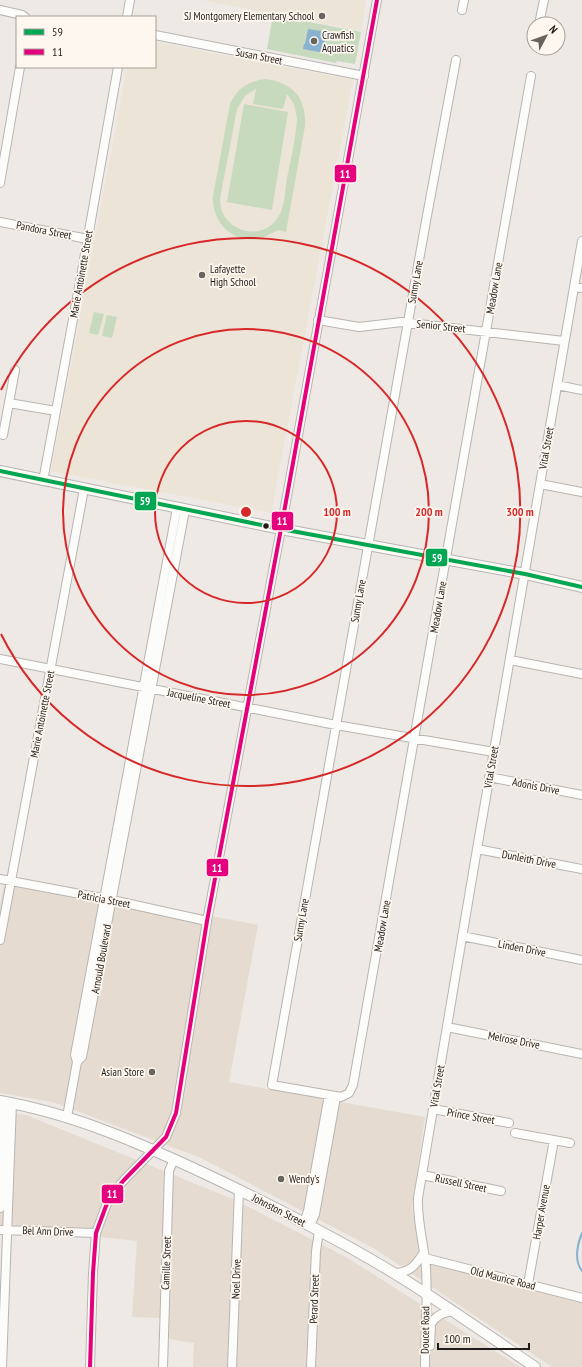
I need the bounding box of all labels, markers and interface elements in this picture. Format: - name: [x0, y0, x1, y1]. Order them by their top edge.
- place label: SJ Montgomery Elementary School: [184, 9, 314, 23]
- marker: SJ Montgomery Elementary School: [317, 11, 327, 21]
- legend: [16, 16, 156, 68]
- north arrow: [526, 16, 566, 56]
- text: N: [546, 23, 561, 36]
- text: 59: [52, 24, 63, 39]
- place label: Crawfish Aquatics: [322, 28, 354, 55]
- marker: Crawfish Aquatics: [309, 36, 319, 46]
- text: 11: [52, 44, 63, 59]
- street label: Susan Street: [234, 45, 284, 67]
- line badge: 11: [334, 164, 357, 183]
- text: 11: [340, 167, 350, 181]
- street label: Pandora Street: [15, 218, 73, 242]
- street label: Marie Antoinette Street: [66, 229, 96, 319]
- street label: Sunny Lane: [404, 259, 426, 305]
- street label: Meadow Lane: [483, 261, 506, 315]
- place label: Lafayette High School: [210, 262, 256, 289]
- marker: Lafayette High School: [197, 270, 207, 280]
- street label: Senior Street: [416, 316, 466, 336]
- street label: Vital Street: [535, 426, 557, 471]
- line badge: 59: [134, 491, 157, 511]
- text: 59: [140, 494, 150, 508]
- text: 100 m: [323, 504, 351, 519]
- text: 200 m: [415, 504, 443, 519]
- text: 300 m: [506, 504, 534, 519]
- centre of rings: [239, 505, 253, 519]
- line badge: 11: [271, 511, 294, 531]
- text: 11: [277, 514, 287, 528]
- unlabelled marker: [261, 521, 271, 531]
- line badge: 59: [425, 548, 448, 567]
- text: 59: [432, 551, 442, 565]
- street label: Sunny Lane: [347, 578, 369, 624]
- street label: Meadow Lane: [427, 580, 450, 634]
- street label: Marie Antoinette Street: [27, 669, 57, 759]
- street label: Jacqueline Street: [165, 685, 232, 711]
- street label: Vital Street: [480, 745, 502, 790]
- street label: Adonis Drive: [511, 775, 561, 798]
- street label: Dunleith Drive: [501, 847, 558, 871]
- line badge: 11: [206, 858, 229, 877]
- text: 11: [212, 861, 222, 875]
- street label: Patricia Street: [77, 887, 131, 911]
- street label: Sunny Lane: [290, 897, 312, 943]
- street label: Meadow Lane: [371, 899, 394, 953]
- street label: Arnould Boulevard: [88, 923, 114, 995]
- street label: Linden Drive: [497, 937, 547, 960]
- street label: Melrose Drive: [487, 1028, 542, 1052]
- street label: Vital Street: [426, 1064, 448, 1109]
- place label: Asian Store: [101, 1065, 144, 1079]
- marker: Asian Store: [147, 1067, 157, 1077]
- street label: Prince Street: [446, 1105, 496, 1127]
- street label: Russell Street: [434, 1171, 488, 1195]
- place label: Wendy's: [289, 1172, 320, 1186]
- marker: Wendy's: [276, 1174, 286, 1184]
- street label: Harper Avenue: [529, 1183, 553, 1241]
- line badge: 11: [101, 1184, 124, 1204]
- text: 11: [107, 1187, 117, 1201]
- street label: Johnston Street: [249, 1190, 308, 1229]
- street label: Bel Ann Drive: [22, 1223, 74, 1239]
- street label: Camille Street: [158, 1236, 174, 1290]
- street label: Noel Drive: [228, 1258, 244, 1299]
- street label: Old Maurice Road: [469, 1263, 537, 1293]
- street label: Perard Street: [306, 1274, 322, 1324]
- street label: Doucet Road: [418, 1306, 432, 1354]
- scale bar: [438, 1325, 529, 1351]
- text: 100 m: [444, 1331, 471, 1346]

